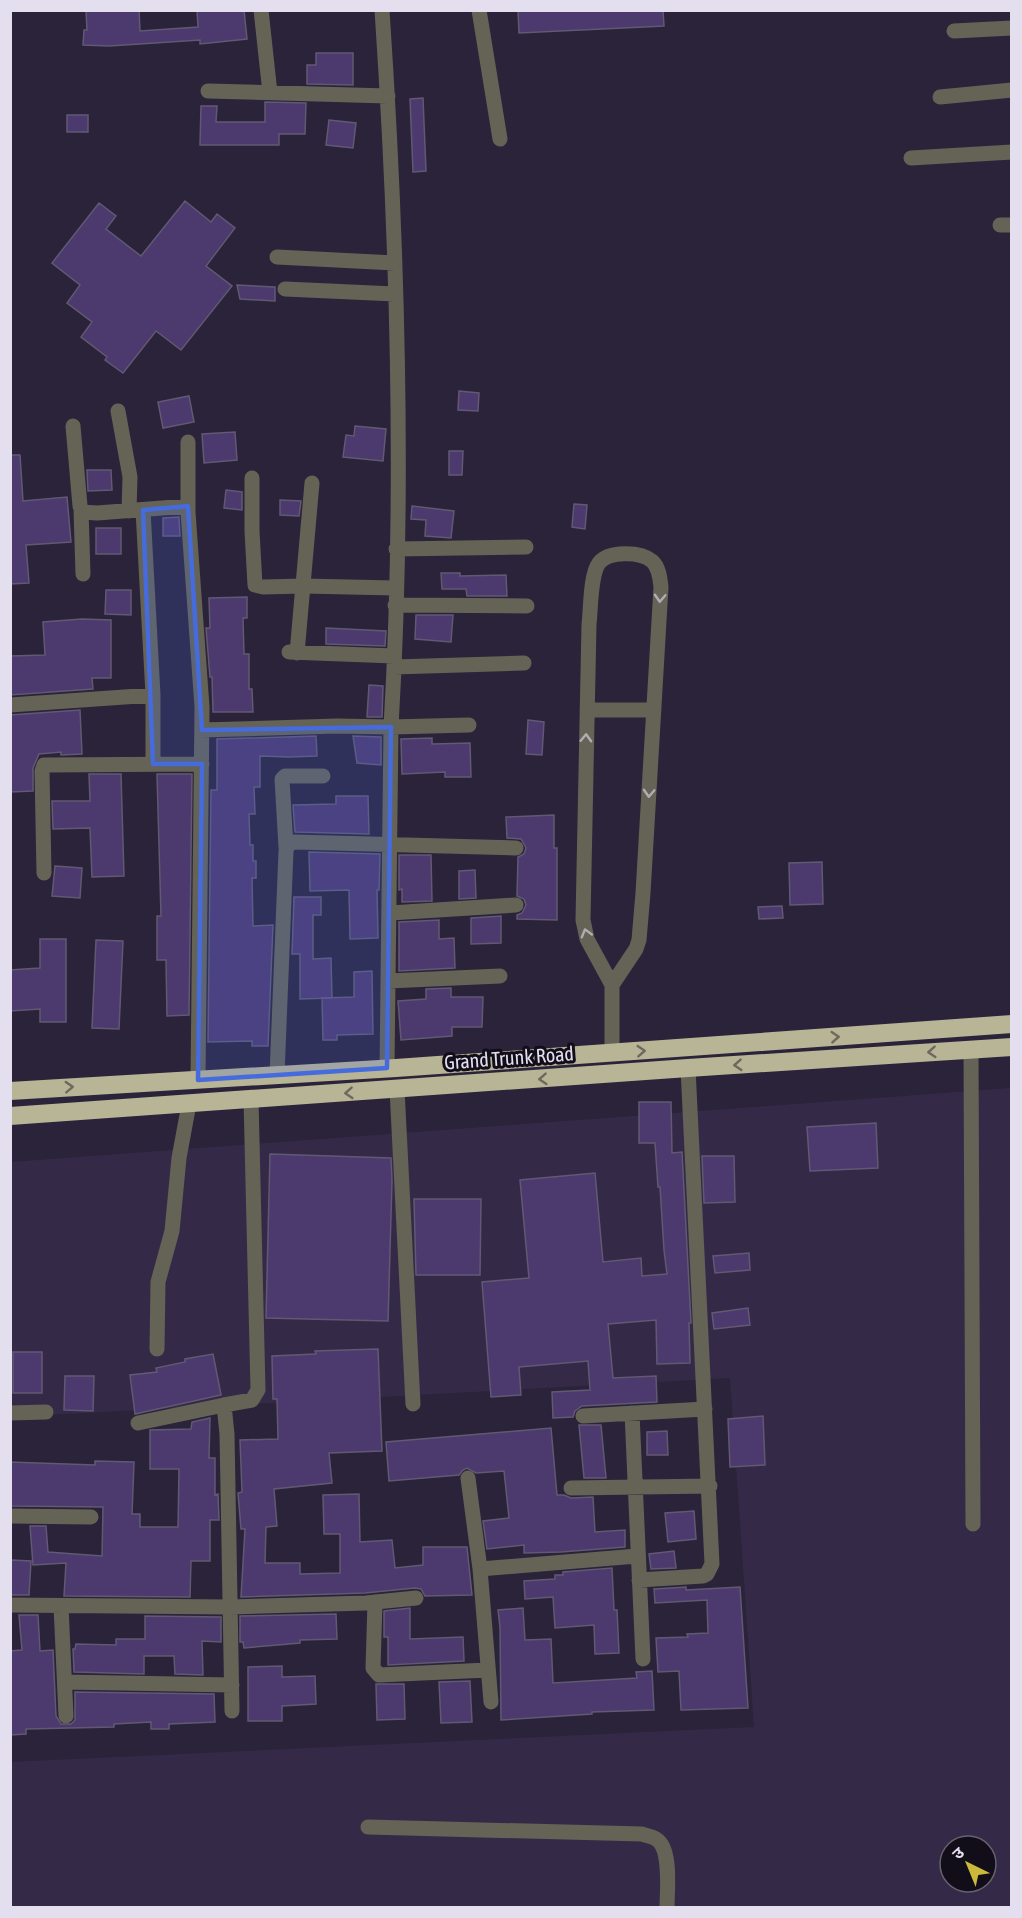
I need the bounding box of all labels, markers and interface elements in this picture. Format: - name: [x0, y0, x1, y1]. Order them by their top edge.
- one-way arrow: [654, 594, 667, 603]
- one-way arrow: [580, 734, 592, 743]
- one-way arrow: [643, 788, 656, 797]
- one-way arrow: [581, 928, 593, 939]
- one-way arrow: [831, 1031, 840, 1044]
- street label: Grand Trunk Road: [443, 1041, 575, 1074]
- one-way arrow: [636, 1045, 645, 1058]
- one-way arrow: [928, 1046, 937, 1059]
- one-way arrow: [733, 1058, 742, 1071]
- one-way arrow: [539, 1072, 548, 1085]
- one-way arrow: [64, 1081, 73, 1094]
- one-way arrow: [344, 1086, 353, 1099]
- north arrow: [938, 1834, 998, 1894]
- text: उ: [948, 1843, 968, 1863]

